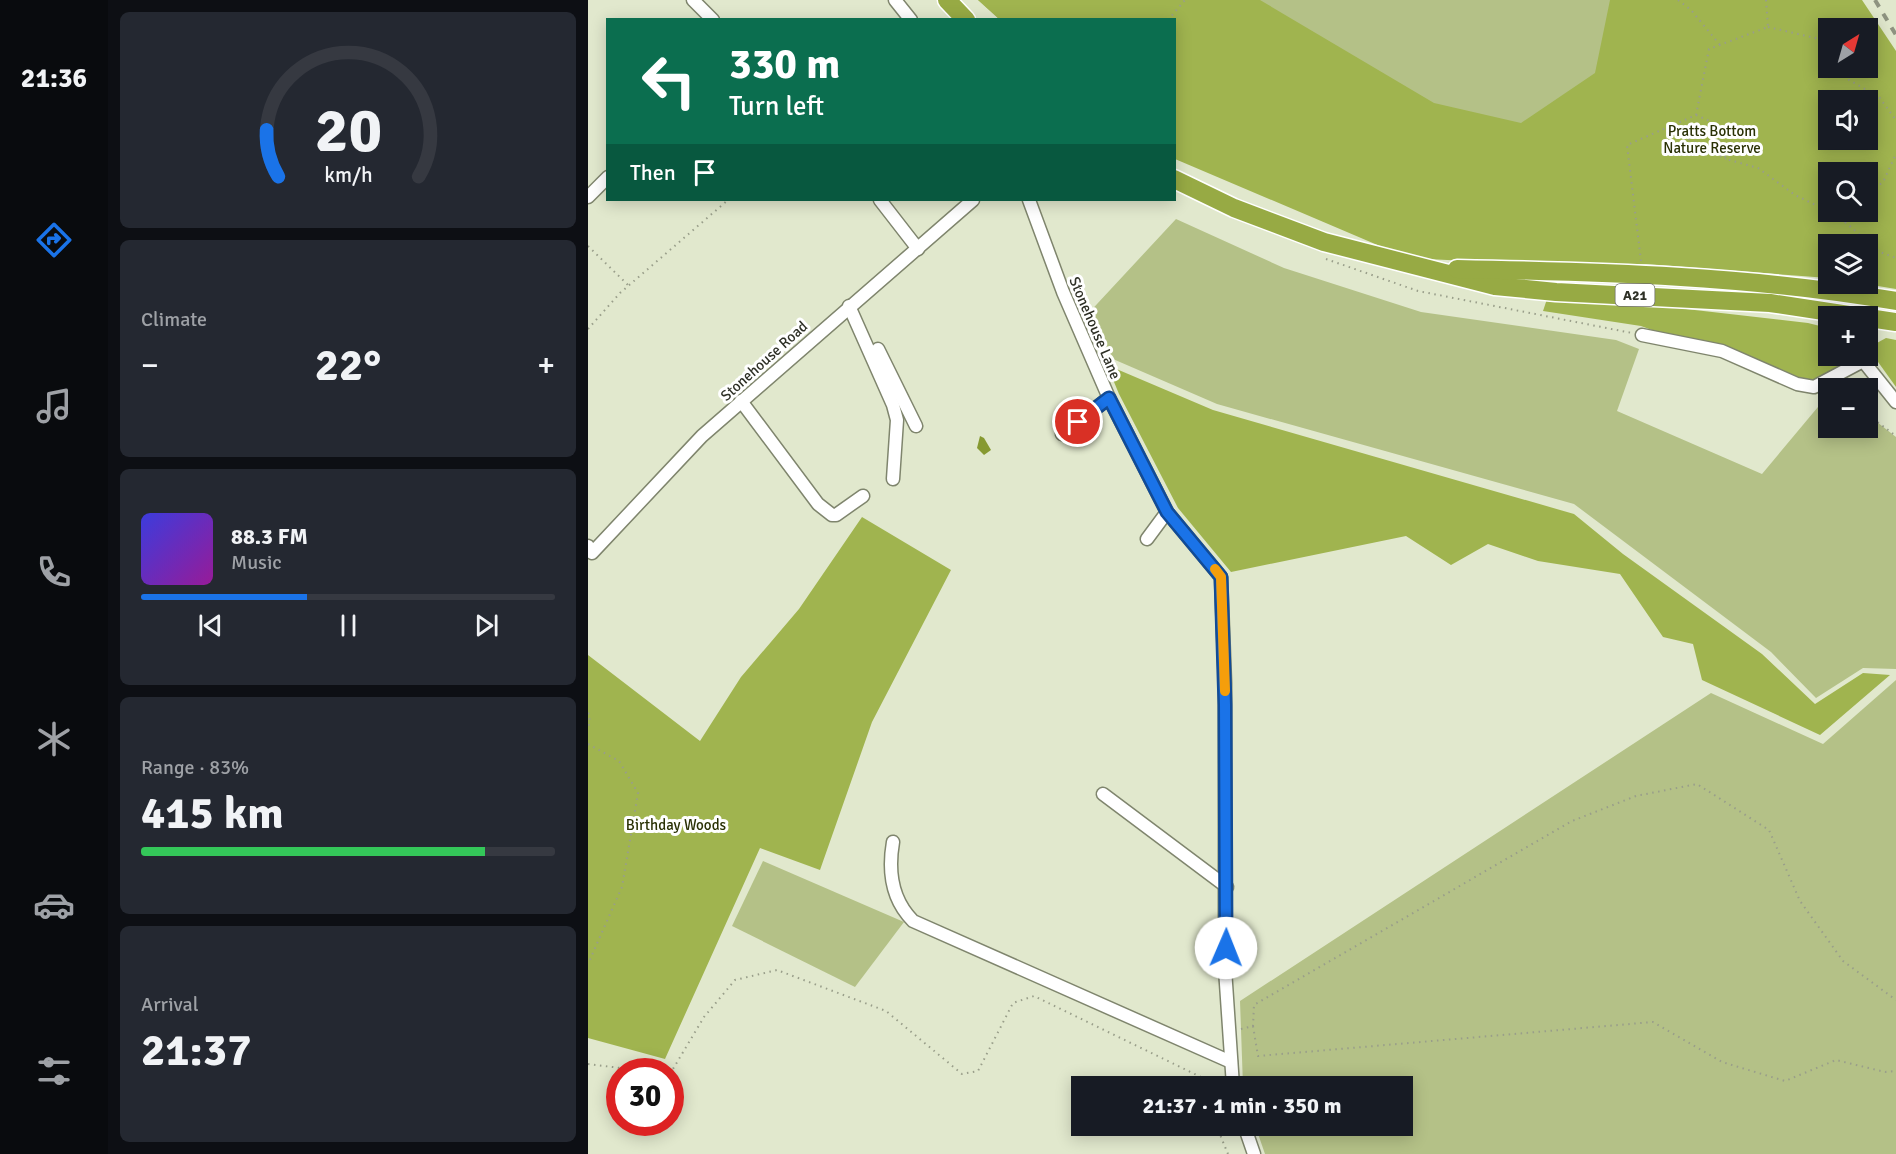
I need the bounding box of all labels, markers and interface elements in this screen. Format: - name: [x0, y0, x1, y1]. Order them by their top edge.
- north arrow: [1818, 18, 1878, 78]
- map controls: [1818, 18, 1878, 438]
- text: 330 m: [729, 39, 840, 90]
- icon: left: [630, 42, 708, 120]
- text: 21:36: [21, 62, 87, 95]
- text: Turn left: [729, 90, 824, 123]
- button: sound: [1818, 90, 1878, 150]
- text: 20: [314, 92, 382, 169]
- park label: Pratts Bottom Nature Reserve: [1663, 122, 1761, 157]
- icon: arrive: [688, 156, 721, 189]
- text: Then: [630, 159, 676, 186]
- button: search: [1818, 162, 1878, 222]
- text: km/h: [324, 163, 372, 189]
- icon: directions: [33, 219, 75, 261]
- button: layers: [1818, 234, 1878, 294]
- street label: Stonehouse Lane: [1065, 274, 1125, 382]
- road number: A21: [1616, 284, 1654, 306]
- button: +: [1818, 306, 1878, 366]
- text: Climate: [141, 307, 207, 332]
- street label: Stonehouse Road: [717, 317, 811, 405]
- text: 22°: [315, 338, 381, 393]
- text: −: [141, 345, 159, 386]
- text: +: [537, 345, 555, 386]
- button: −: [1818, 378, 1878, 438]
- icon: music: [33, 385, 75, 427]
- pin: [1052, 396, 1103, 447]
- icon: arrive: [1061, 405, 1094, 438]
- text: 88.3 FM: [231, 523, 308, 550]
- text: Music: [231, 550, 282, 575]
- icon: phone: [33, 551, 75, 593]
- icon: previous: [194, 609, 227, 642]
- icon: pause: [332, 609, 365, 642]
- icon: next: [470, 609, 503, 642]
- icon: climate: [33, 718, 75, 760]
- text: Range · 83%: [141, 755, 249, 780]
- text: 415 km: [141, 786, 284, 841]
- park label: Birthday Woods: [626, 816, 727, 834]
- icon: car: [33, 884, 75, 926]
- position arrow: [1194, 916, 1258, 980]
- text: Arrival: [141, 992, 199, 1017]
- text: 21:37: [141, 1023, 251, 1078]
- icon: filters: [33, 1050, 75, 1092]
- speed limit sign: 30: [606, 1058, 684, 1136]
- text: 21:37 · 1 min · 350 m: [1142, 1092, 1342, 1119]

